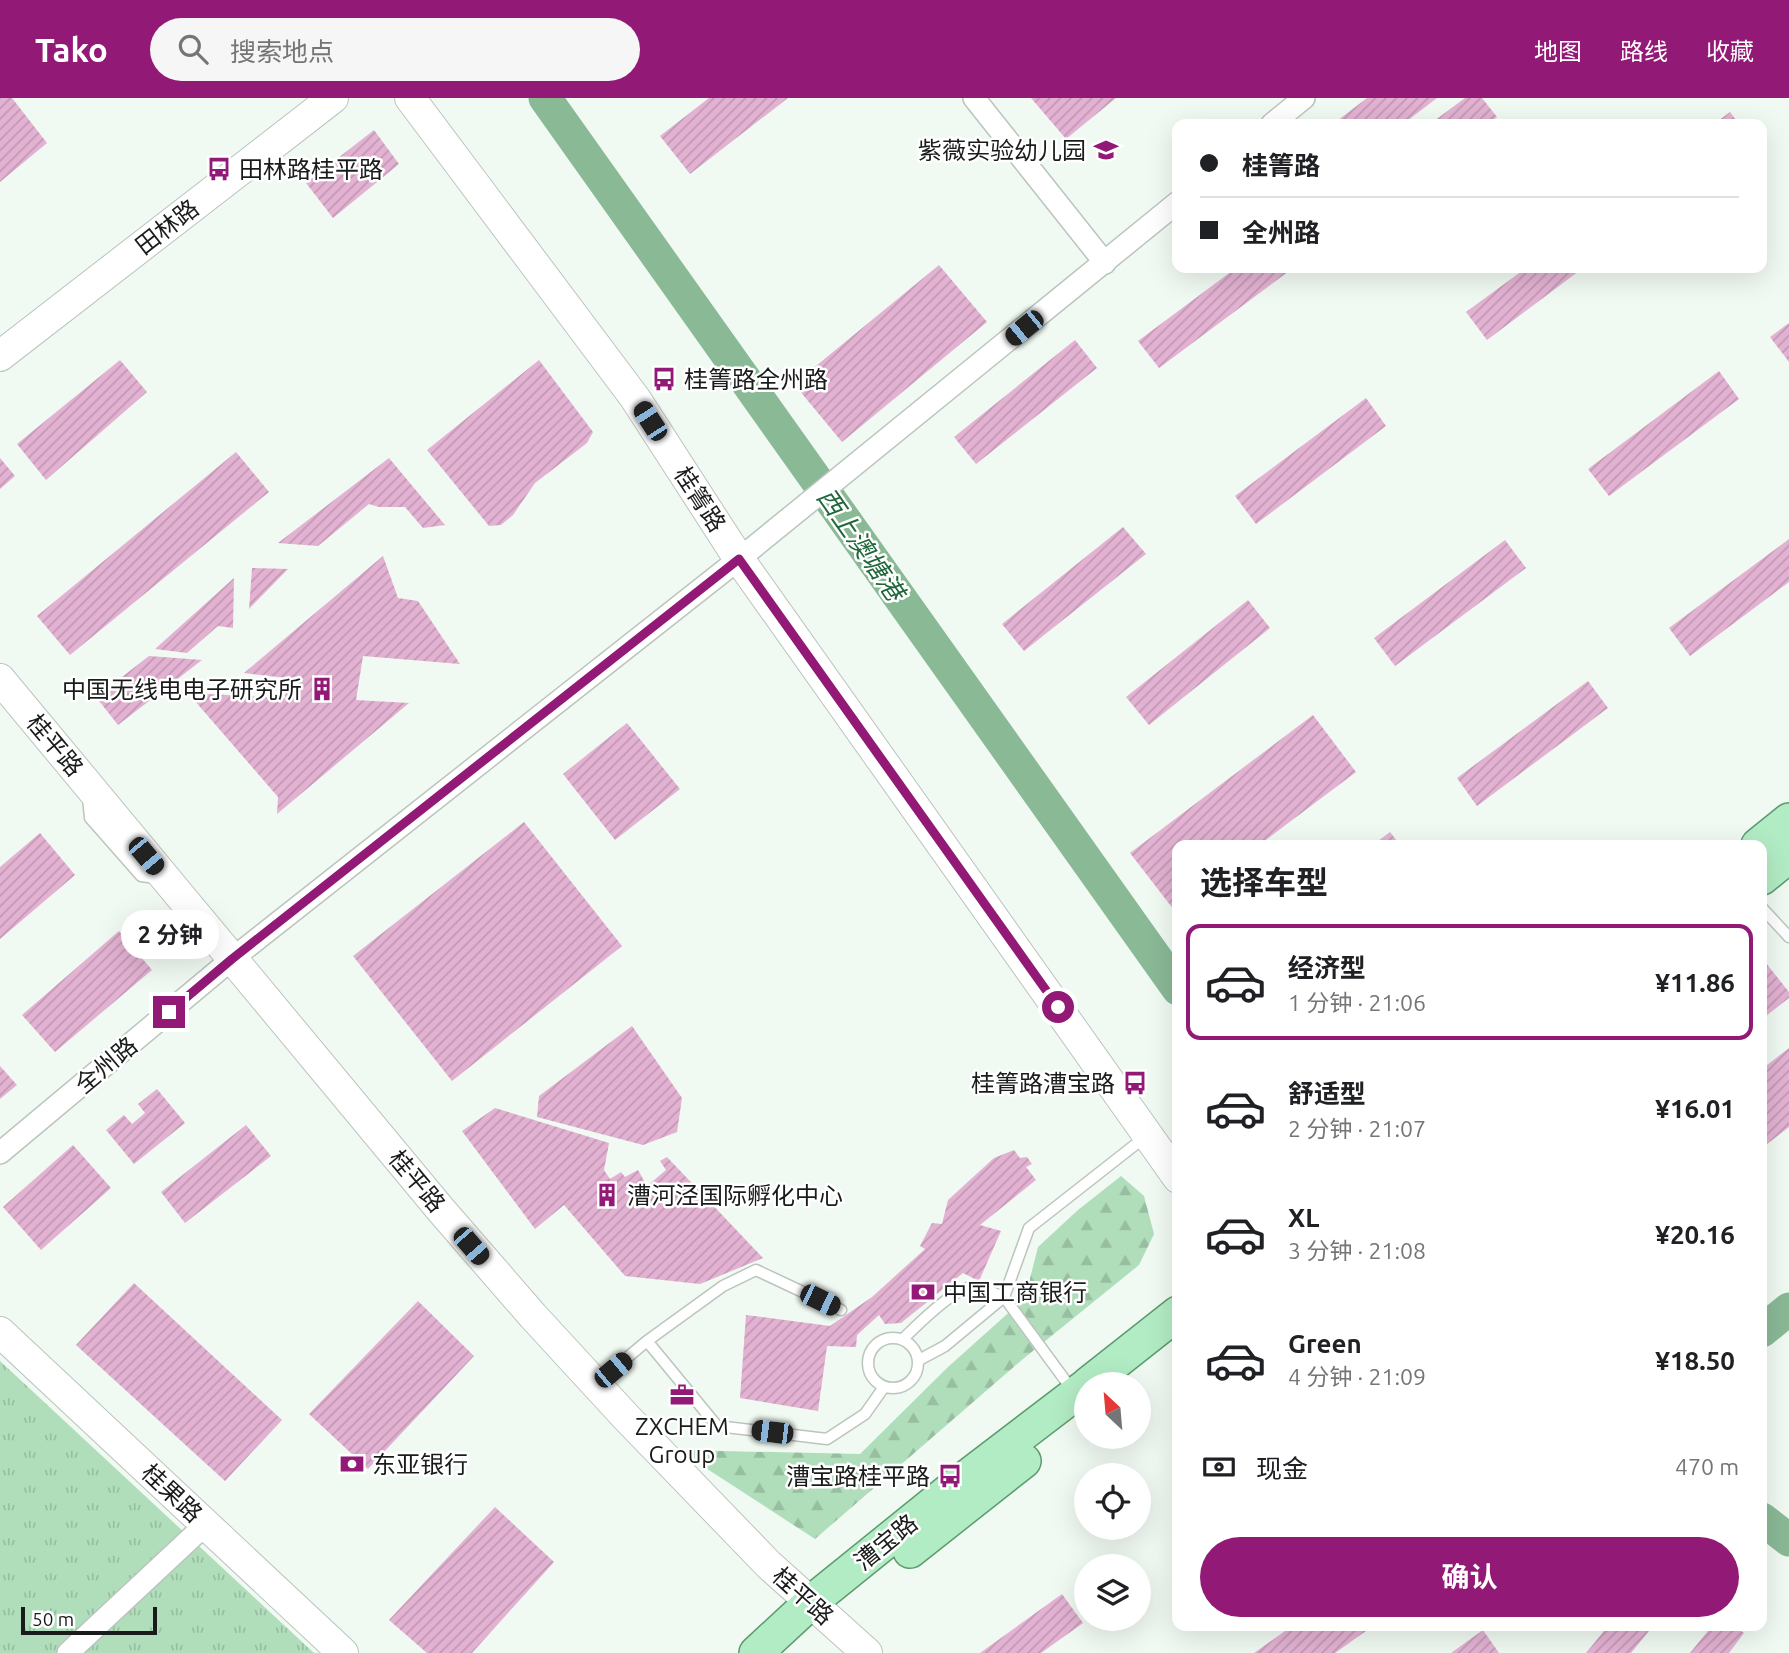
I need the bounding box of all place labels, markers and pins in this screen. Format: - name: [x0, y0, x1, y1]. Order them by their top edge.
- school or university icon: 紫薇实验幼儿园: [1092, 136, 1120, 164]
- place label: 紫薇实验幼儿园: [918, 137, 1086, 164]
- bus stop icon: 田林路桂平路: [205, 155, 233, 183]
- place label: 田林路桂平路: [239, 156, 383, 183]
- bus stop icon: 桂箐路全州路: [650, 365, 678, 393]
- place label: 桂箐路全州路: [684, 366, 828, 393]
- building icon: 中国无线电电子研究所: [308, 675, 336, 703]
- place label: 中国无线电电子研究所: [62, 676, 302, 703]
- bus stop icon: 桂箐路漕宝路: [1121, 1069, 1149, 1097]
- place label: 桂箐路漕宝路: [971, 1070, 1115, 1097]
- building icon: 漕河泾国际孵化中心: [593, 1181, 621, 1209]
- place label: 漕河泾国际孵化中心: [627, 1182, 843, 1209]
- bank icon: 中国工商银行: [909, 1278, 937, 1306]
- place label: 中国工商银行: [943, 1279, 1087, 1306]
- office icon: ZXCHEM Group: [668, 1381, 696, 1409]
- place label: ZXCHEM Group: [635, 1413, 729, 1468]
- bank icon: 东亚银行: [338, 1450, 366, 1478]
- place label: 东亚银行: [372, 1451, 468, 1478]
- bus stop icon: 漕宝路桂平路: [936, 1462, 964, 1490]
- place label: 漕宝路桂平路: [786, 1463, 930, 1490]

